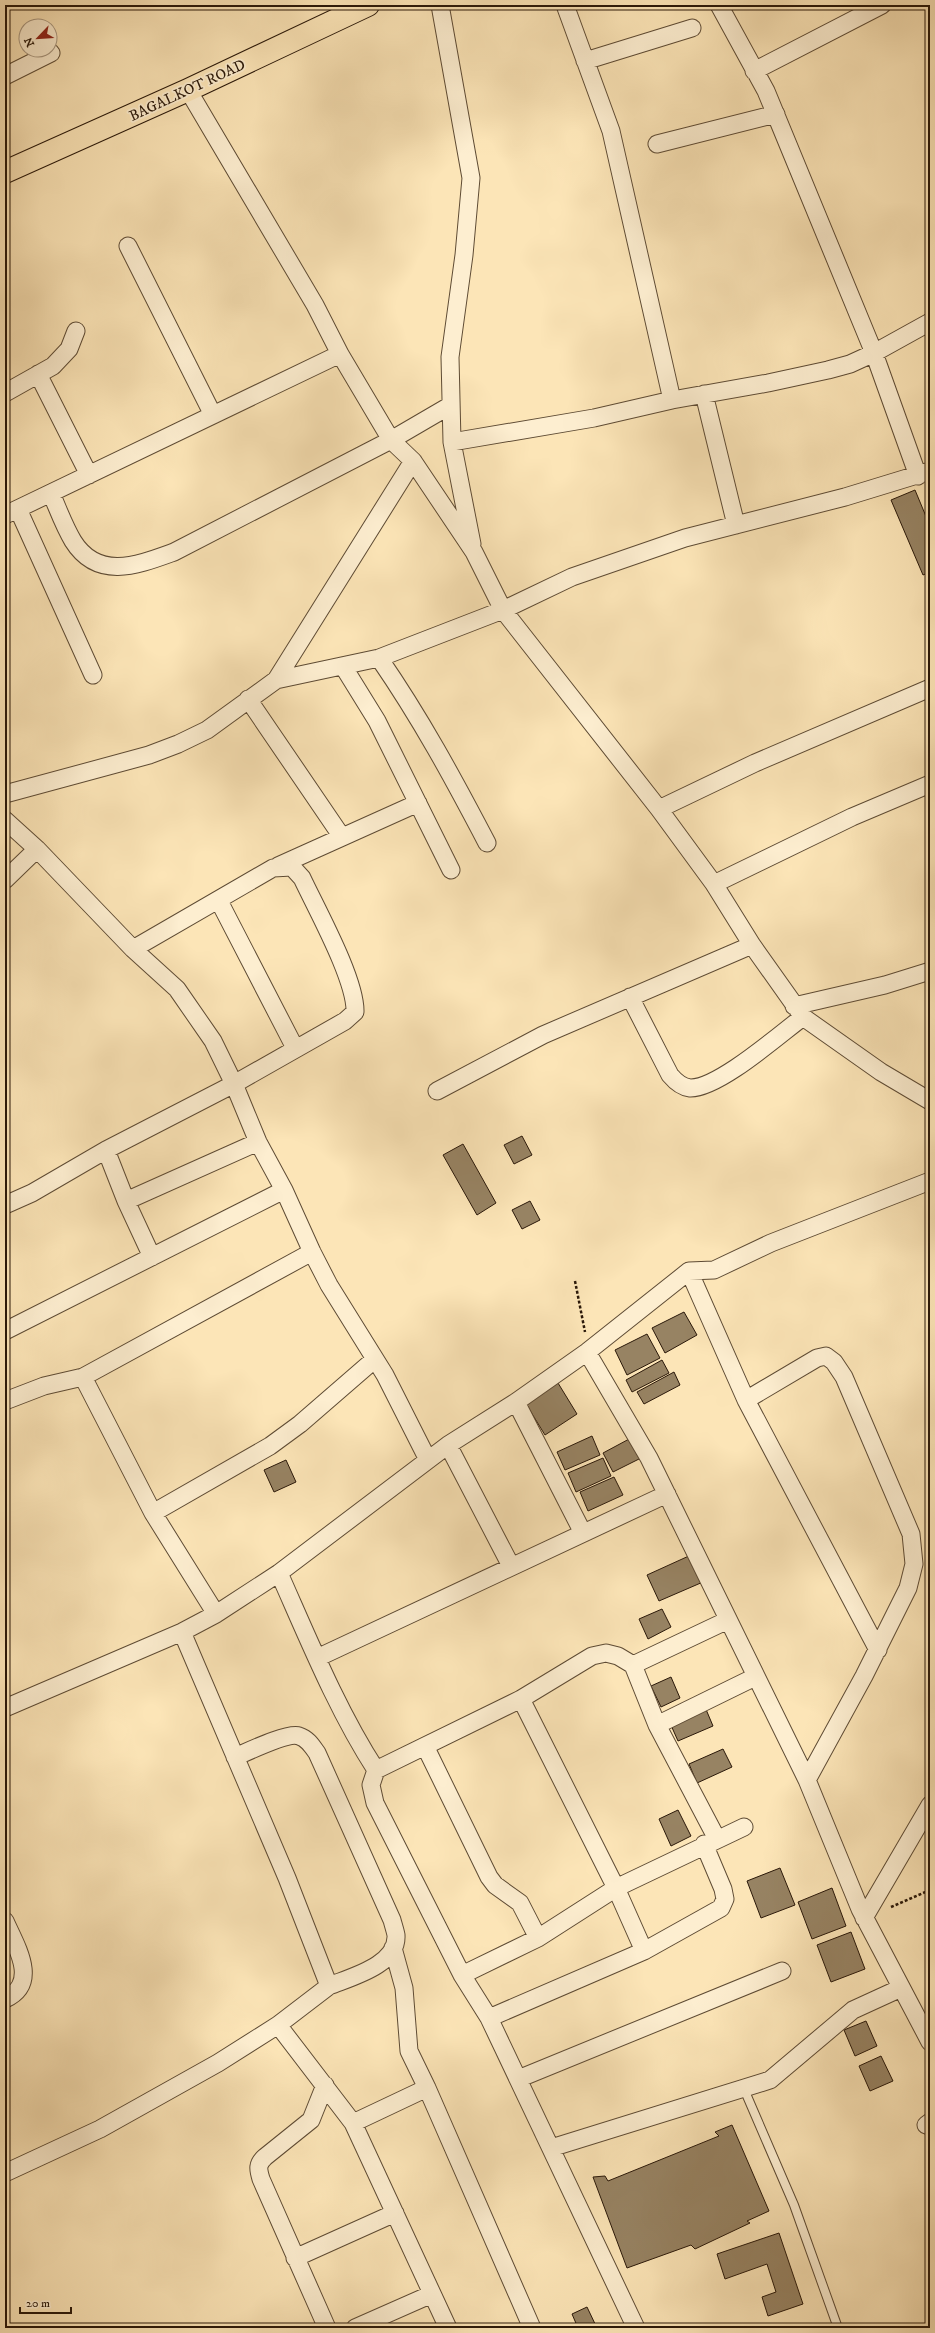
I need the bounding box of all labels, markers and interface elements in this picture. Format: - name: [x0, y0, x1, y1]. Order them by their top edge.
- north arrow: [18, 18, 58, 58]
- text: N: [22, 35, 38, 49]
- street label: BAGALKOT ROAD: [126, 55, 248, 126]
- scale bar: [20, 2289, 71, 2315]
- text: 20 m: [26, 2296, 50, 2311]

